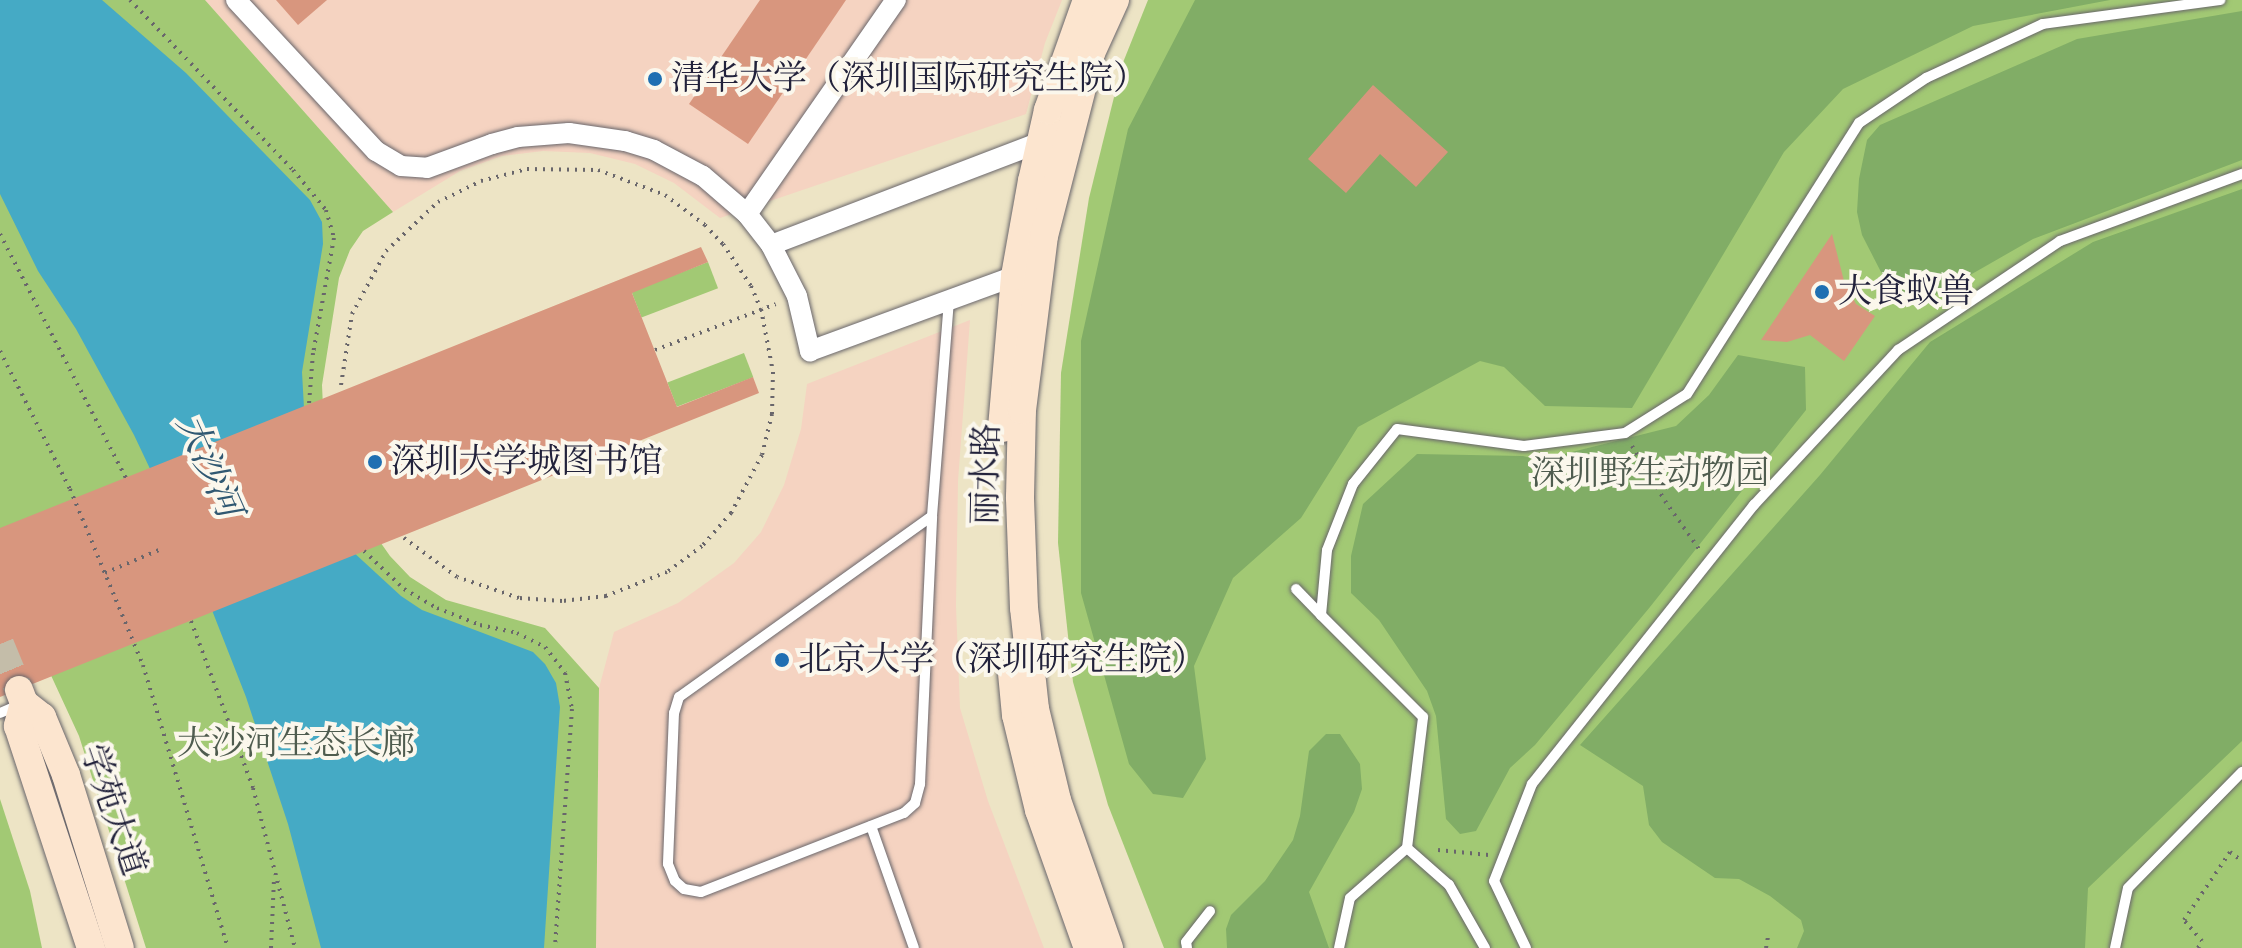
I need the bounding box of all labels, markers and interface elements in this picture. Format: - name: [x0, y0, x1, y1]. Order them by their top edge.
- place label: 清华大学（深圳国际研究生院）: [671, 59, 1147, 99]
- marker: 清华大学（深圳国际研究生院）: [646, 70, 664, 88]
- place label: 大食蚁兽: [1838, 272, 1974, 312]
- marker: 大食蚁兽: [1813, 283, 1831, 301]
- water label: 大沙河: [167, 408, 251, 524]
- street label: 丽水路: [965, 423, 1007, 525]
- place label: 深圳大学城图书馆: [391, 442, 663, 482]
- marker: 深圳大学城图书馆: [366, 453, 384, 471]
- park label: 深圳野生动物园: [1531, 454, 1769, 494]
- place label: 北京大学（深圳研究生院）: [798, 640, 1206, 680]
- marker: 北京大学（深圳研究生院）: [773, 651, 791, 669]
- park label: 大沙河生态长廊: [177, 724, 415, 764]
- street label: 学苑大道: [72, 739, 154, 881]

